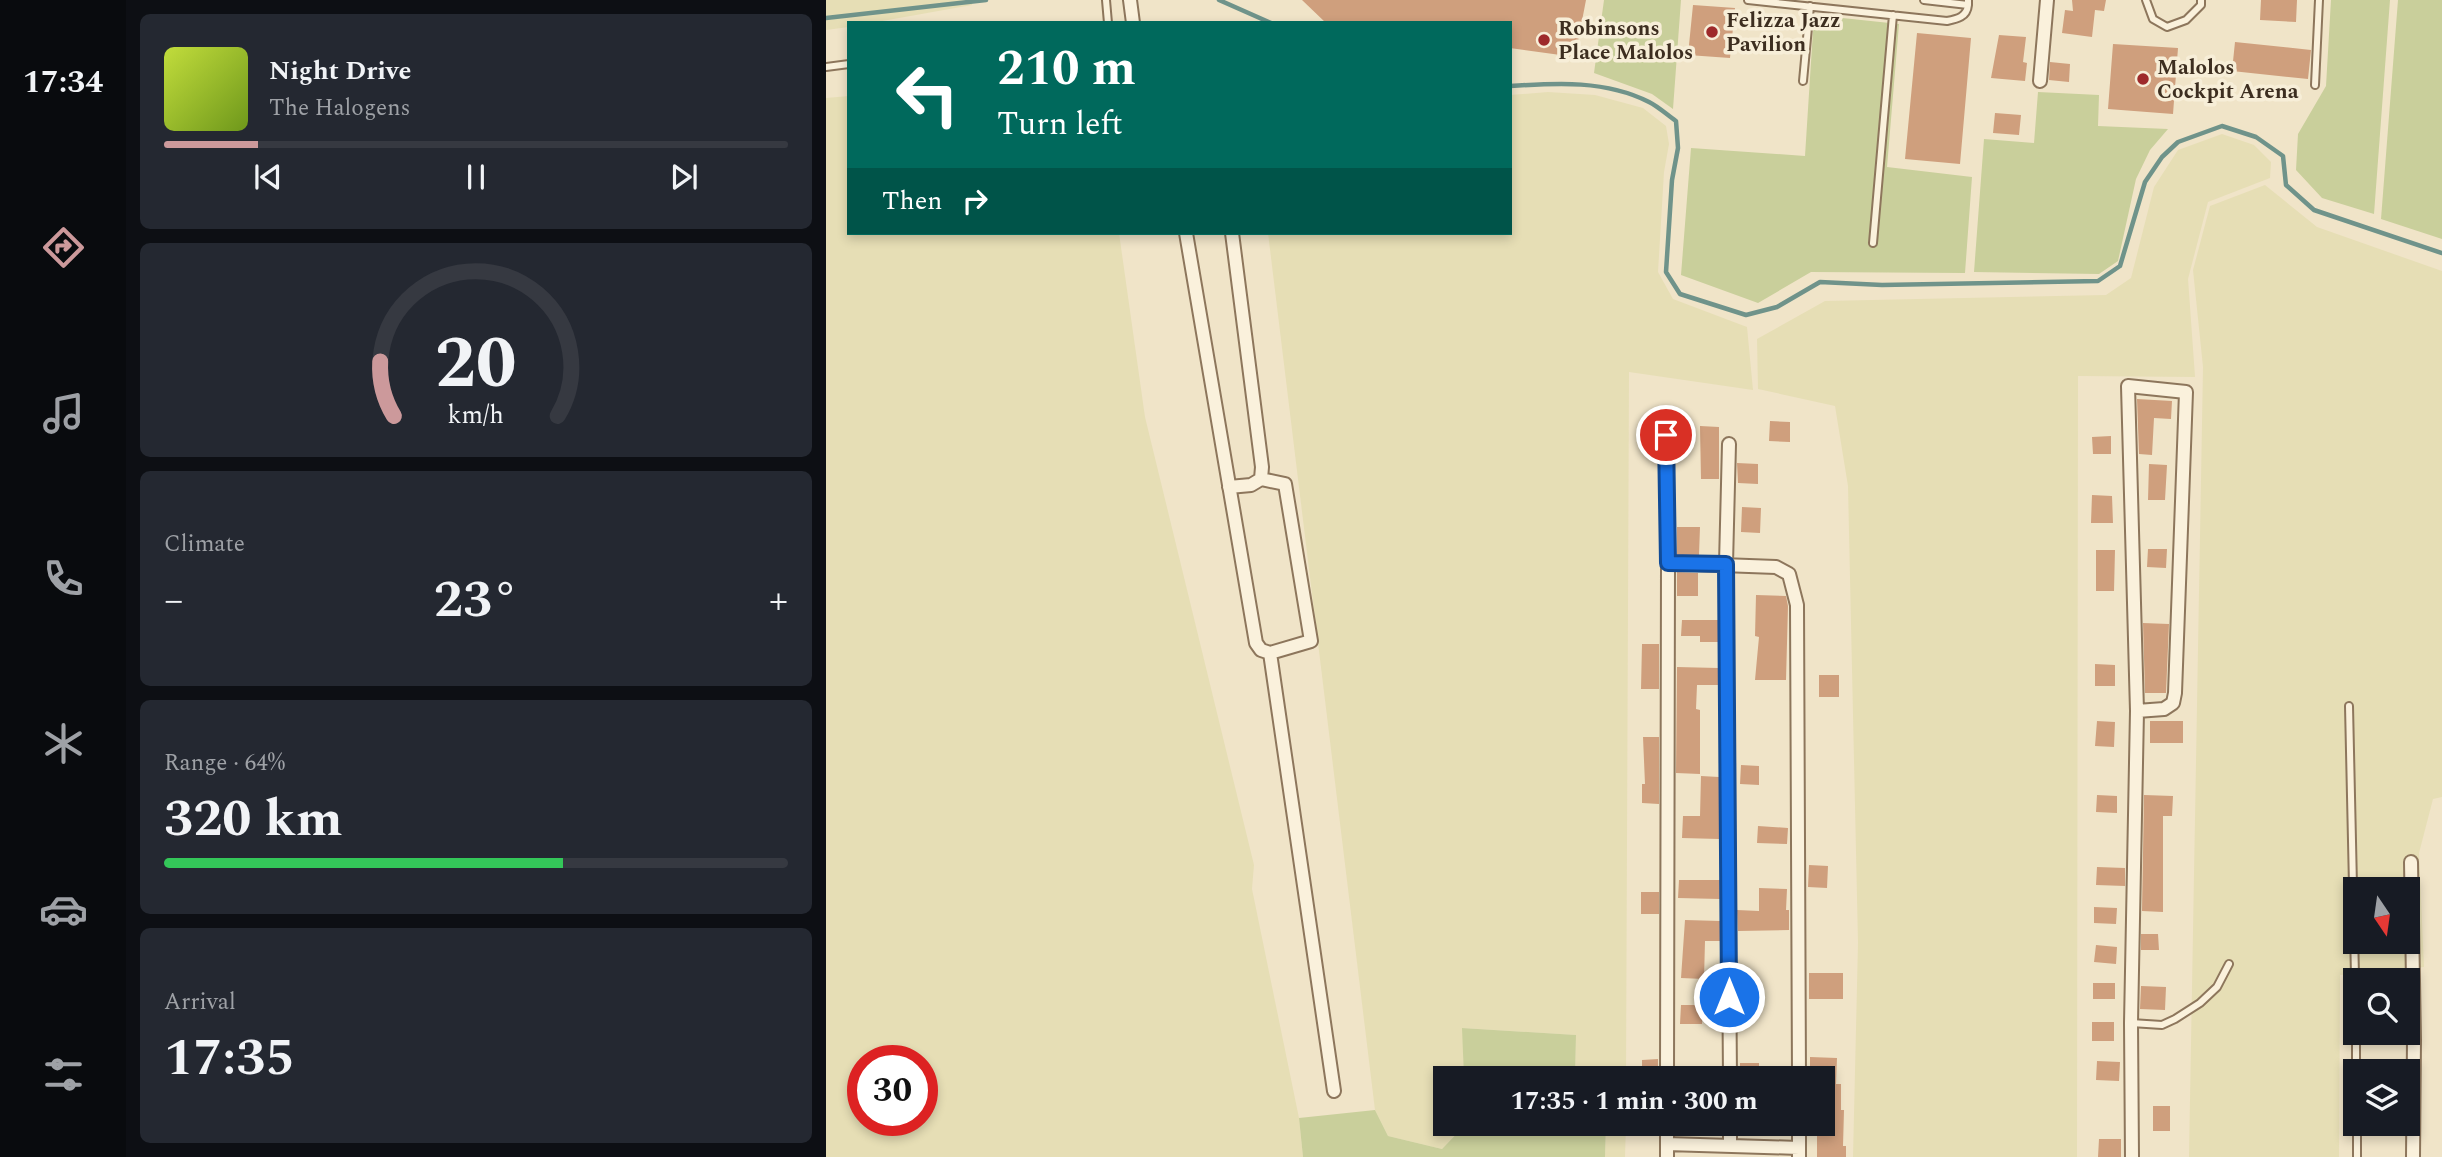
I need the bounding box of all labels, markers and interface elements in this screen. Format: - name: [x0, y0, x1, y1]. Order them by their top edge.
- place label: Felizza Jazz Pavilion: [1726, 5, 1841, 61]
- place label: Robinsons Place Malolos: [1558, 13, 1693, 69]
- marker: Felizza Jazz Pavilion: [1704, 24, 1720, 40]
- text: 210 m: [997, 32, 1136, 107]
- marker: Robinsons Place Malolos: [1536, 32, 1552, 48]
- icon: left: [882, 49, 973, 140]
- text: Night Drive: [269, 51, 411, 91]
- place label: Malolos Cockpit Arena: [2157, 52, 2299, 108]
- text: 17:34: [23, 58, 103, 107]
- marker: Malolos Cockpit Arena: [2135, 71, 2151, 87]
- text: The Halogens: [269, 91, 411, 126]
- text: Turn left: [997, 100, 1123, 149]
- icon: previous: [249, 158, 287, 196]
- icon: pause: [457, 158, 495, 196]
- icon: next: [665, 158, 703, 196]
- text: Then: [882, 181, 942, 221]
- icon: right: [956, 182, 994, 220]
- icon: directions: [39, 223, 88, 272]
- text: 20: [435, 309, 517, 420]
- icon: music: [39, 389, 88, 438]
- text: km/h: [448, 397, 504, 435]
- pin: [1636, 405, 1696, 465]
- icon: arrive: [1647, 416, 1685, 454]
- text: Climate: [164, 527, 245, 562]
- icon: phone: [39, 554, 88, 603]
- text: 23°: [434, 561, 518, 640]
- text: −: [164, 572, 183, 630]
- text: +: [769, 572, 788, 630]
- icon: climate: [39, 719, 88, 768]
- text: Range · 64%: [164, 746, 285, 781]
- text: 320 km: [164, 780, 343, 859]
- north arrow: [2343, 877, 2420, 954]
- map controls: [2343, 877, 2420, 1136]
- icon: car: [39, 885, 88, 934]
- position arrow: [1692, 960, 1766, 1034]
- button: search: [2343, 968, 2420, 1045]
- text: Arrival: [164, 985, 236, 1020]
- text: 17:35: [164, 1019, 295, 1098]
- speed limit sign: 30: [847, 1045, 938, 1136]
- icon: filters: [39, 1050, 88, 1099]
- button: layers: [2343, 1059, 2420, 1136]
- text: 17:35 · 1 min · 300 m: [1510, 1081, 1758, 1121]

